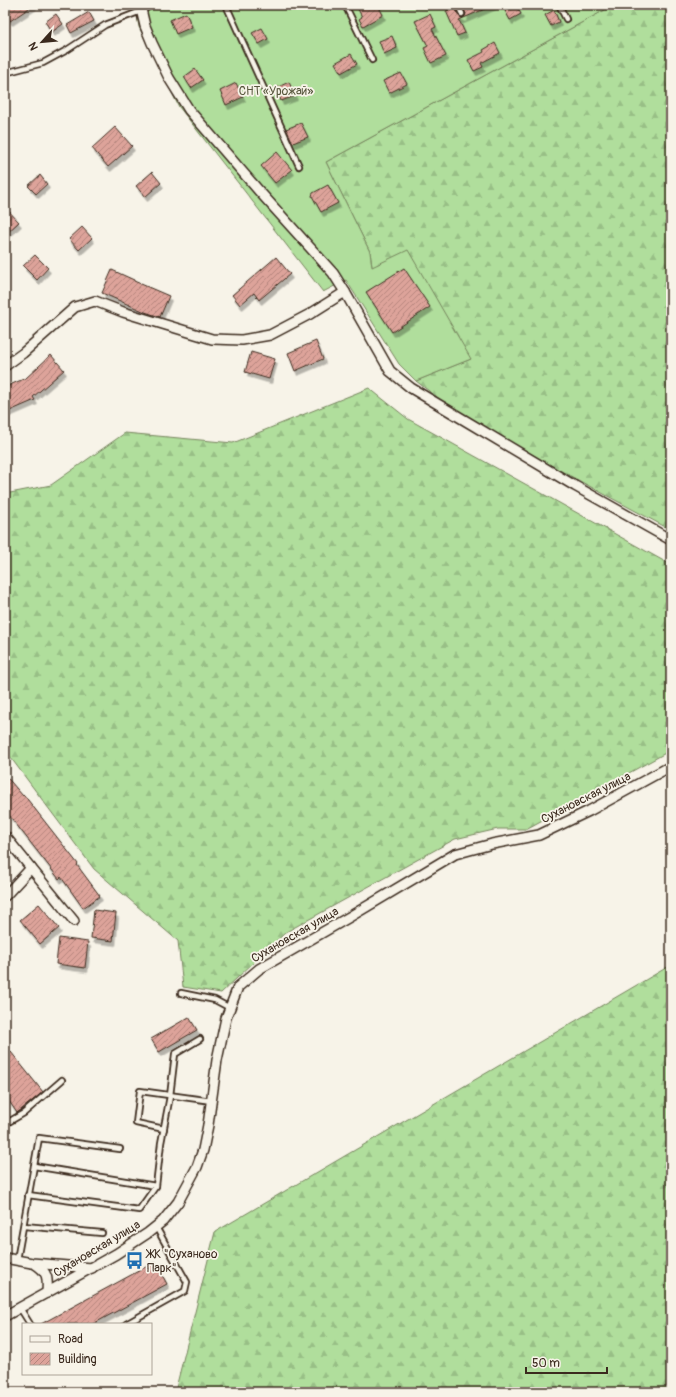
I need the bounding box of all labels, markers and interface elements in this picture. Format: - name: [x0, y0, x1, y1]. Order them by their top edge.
- north arrow: [22, 22, 62, 62]
- text: N: [26, 40, 41, 53]
- park label: СНТ «Урожай»: [239, 84, 313, 99]
- street label: Сухановская улица: [539, 769, 634, 827]
- street label: Сухановская улица: [249, 904, 342, 966]
- street label: Сухановская улица: [51, 1217, 143, 1281]
- place label: ЖК "Суханово Парк": [145, 1247, 218, 1276]
- bus stop icon: ЖК "Суханово Парк": [124, 1251, 144, 1271]
- legend: [22, 1323, 152, 1375]
- text: Road: [58, 1332, 83, 1347]
- scale bar: [526, 1349, 607, 1375]
- text: Building: [58, 1352, 97, 1367]
- text: 50 m: [532, 1356, 560, 1371]

